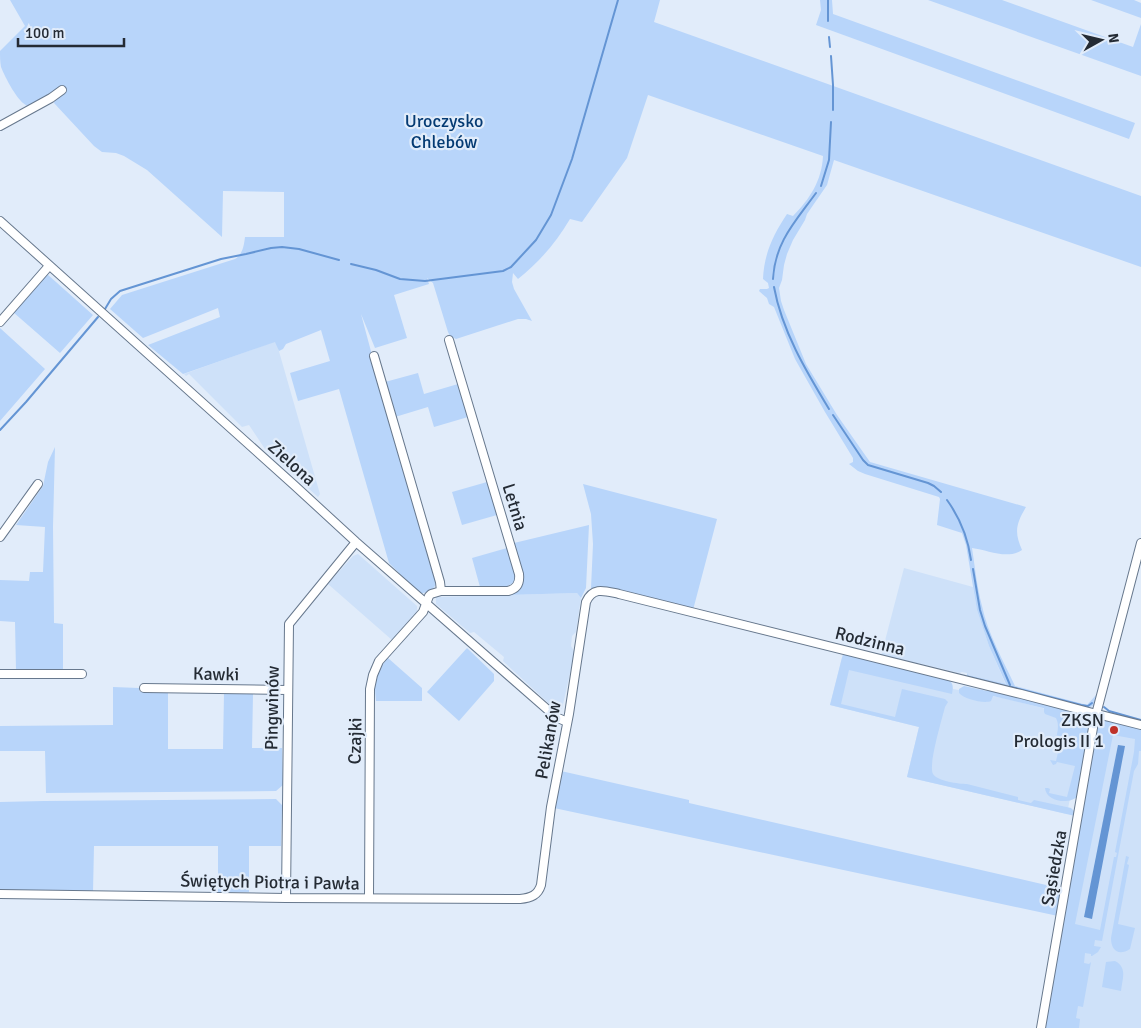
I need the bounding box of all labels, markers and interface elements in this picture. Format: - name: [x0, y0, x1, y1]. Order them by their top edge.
- scale bar: [18, 15, 124, 47]
- north arrow: [1076, 15, 1126, 65]
- text: 100 m: [25, 24, 65, 42]
- text: N: [1104, 32, 1122, 44]
- park label: Uroczysko Chlebów: [405, 110, 483, 153]
- street label: Zielona: [263, 436, 321, 490]
- street label: Letnia: [497, 481, 533, 533]
- street label: Rodzinna: [833, 622, 907, 660]
- street label: Kawki: [193, 663, 239, 685]
- street label: Pingwinów: [260, 666, 284, 750]
- street label: Pelikanów: [530, 699, 566, 781]
- place label: ZKSN Prologis II 1: [1014, 709, 1104, 752]
- street label: Czajki: [344, 717, 366, 765]
- marker: ZKSN Prologis II 1: [1108, 724, 1120, 736]
- street label: Sąsiedzka: [1037, 828, 1071, 908]
- street label: Świętych Piotra i Pawła: [180, 869, 360, 895]

